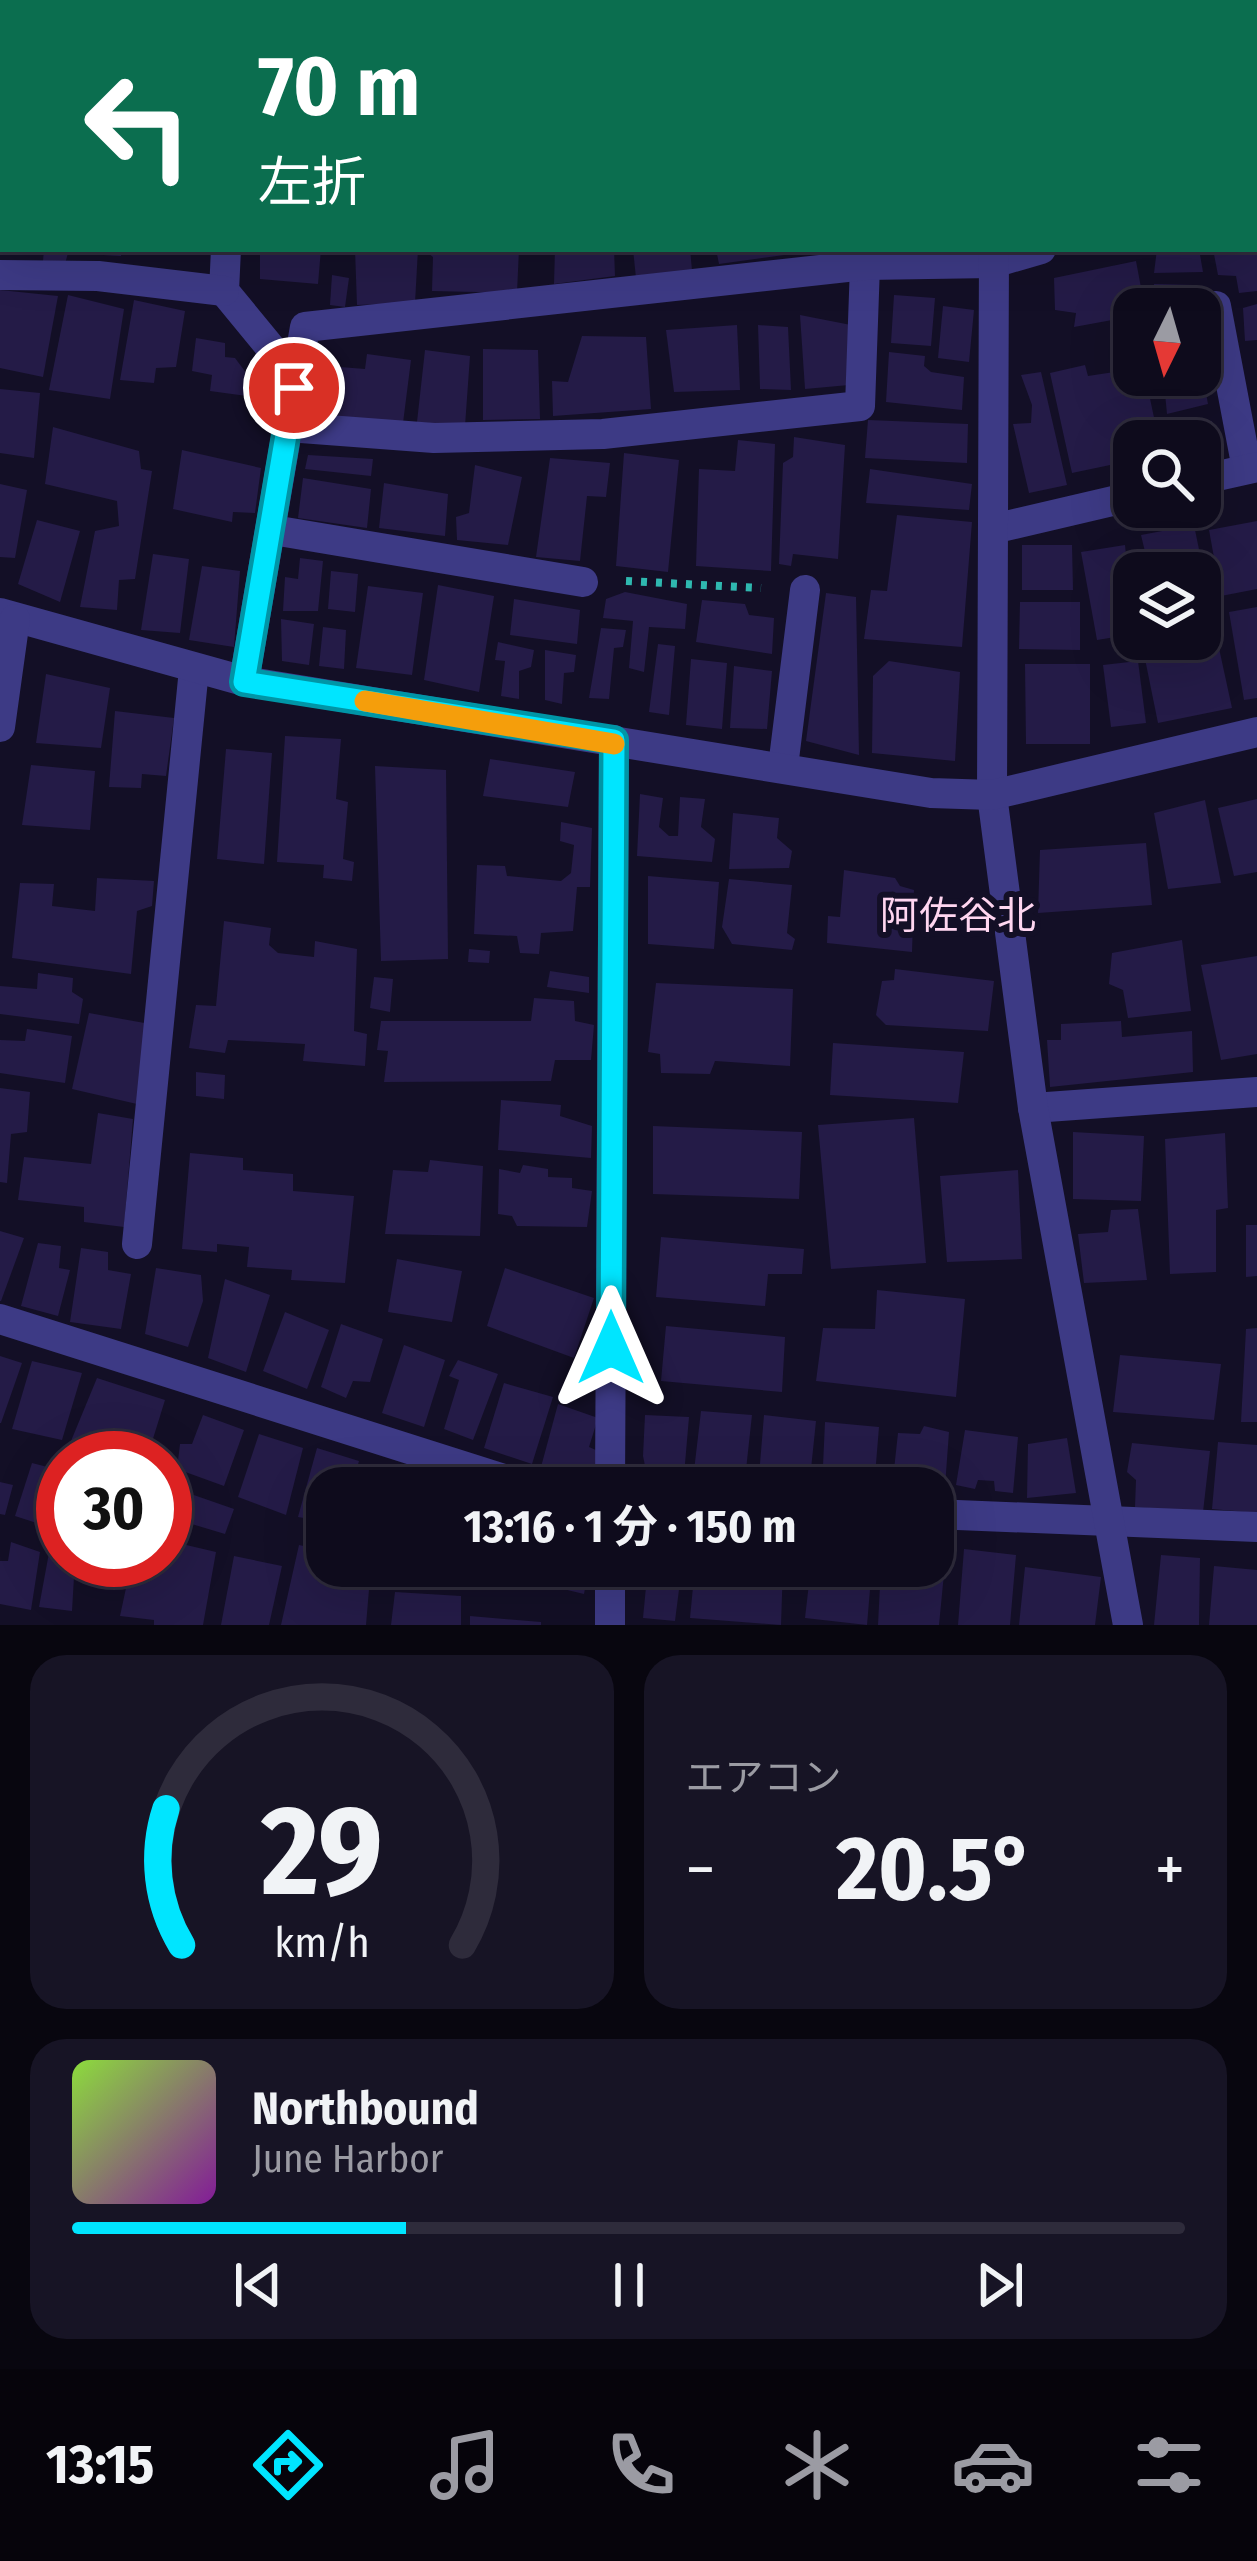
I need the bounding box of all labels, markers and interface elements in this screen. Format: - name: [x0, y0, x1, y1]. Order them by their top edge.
- text: 70 m: [258, 36, 420, 137]
- icon: left: [60, 48, 216, 204]
- text: 左折: [258, 151, 366, 215]
- north arrow: [1113, 288, 1221, 396]
- map controls: [1113, 288, 1221, 660]
- pin: [243, 337, 345, 439]
- icon: arrive: [261, 355, 327, 421]
- button: search: [1113, 420, 1221, 528]
- button: layers: [1113, 552, 1221, 660]
- district label: 阿佐谷北: [880, 893, 1036, 939]
- position arrow: [548, 1285, 674, 1411]
- speed limit sign: 30: [36, 1431, 192, 1587]
- text: 13:16 · 1 分 · 150 m: [464, 1500, 796, 1554]
- text: エアコン: [686, 1755, 842, 1801]
- text: 29: [260, 1777, 383, 1927]
- text: 20.5°: [836, 1815, 1034, 1923]
- text: −: [686, 1830, 715, 1909]
- text: +: [1155, 1830, 1185, 1909]
- text: km/h: [274, 1917, 370, 1968]
- text: Northbound: [252, 2082, 479, 2136]
- text: June Harbor: [252, 2136, 443, 2182]
- icon: previous: [225, 2252, 291, 2318]
- icon: pause: [596, 2252, 662, 2318]
- icon: next: [967, 2252, 1033, 2318]
- icon: directions: [246, 2423, 330, 2507]
- icon: music: [423, 2423, 507, 2507]
- icon: phone: [599, 2423, 683, 2507]
- icon: climate: [775, 2423, 859, 2507]
- icon: car: [951, 2423, 1035, 2507]
- icon: filters: [1127, 2423, 1211, 2507]
- text: 13:15: [46, 2433, 154, 2497]

